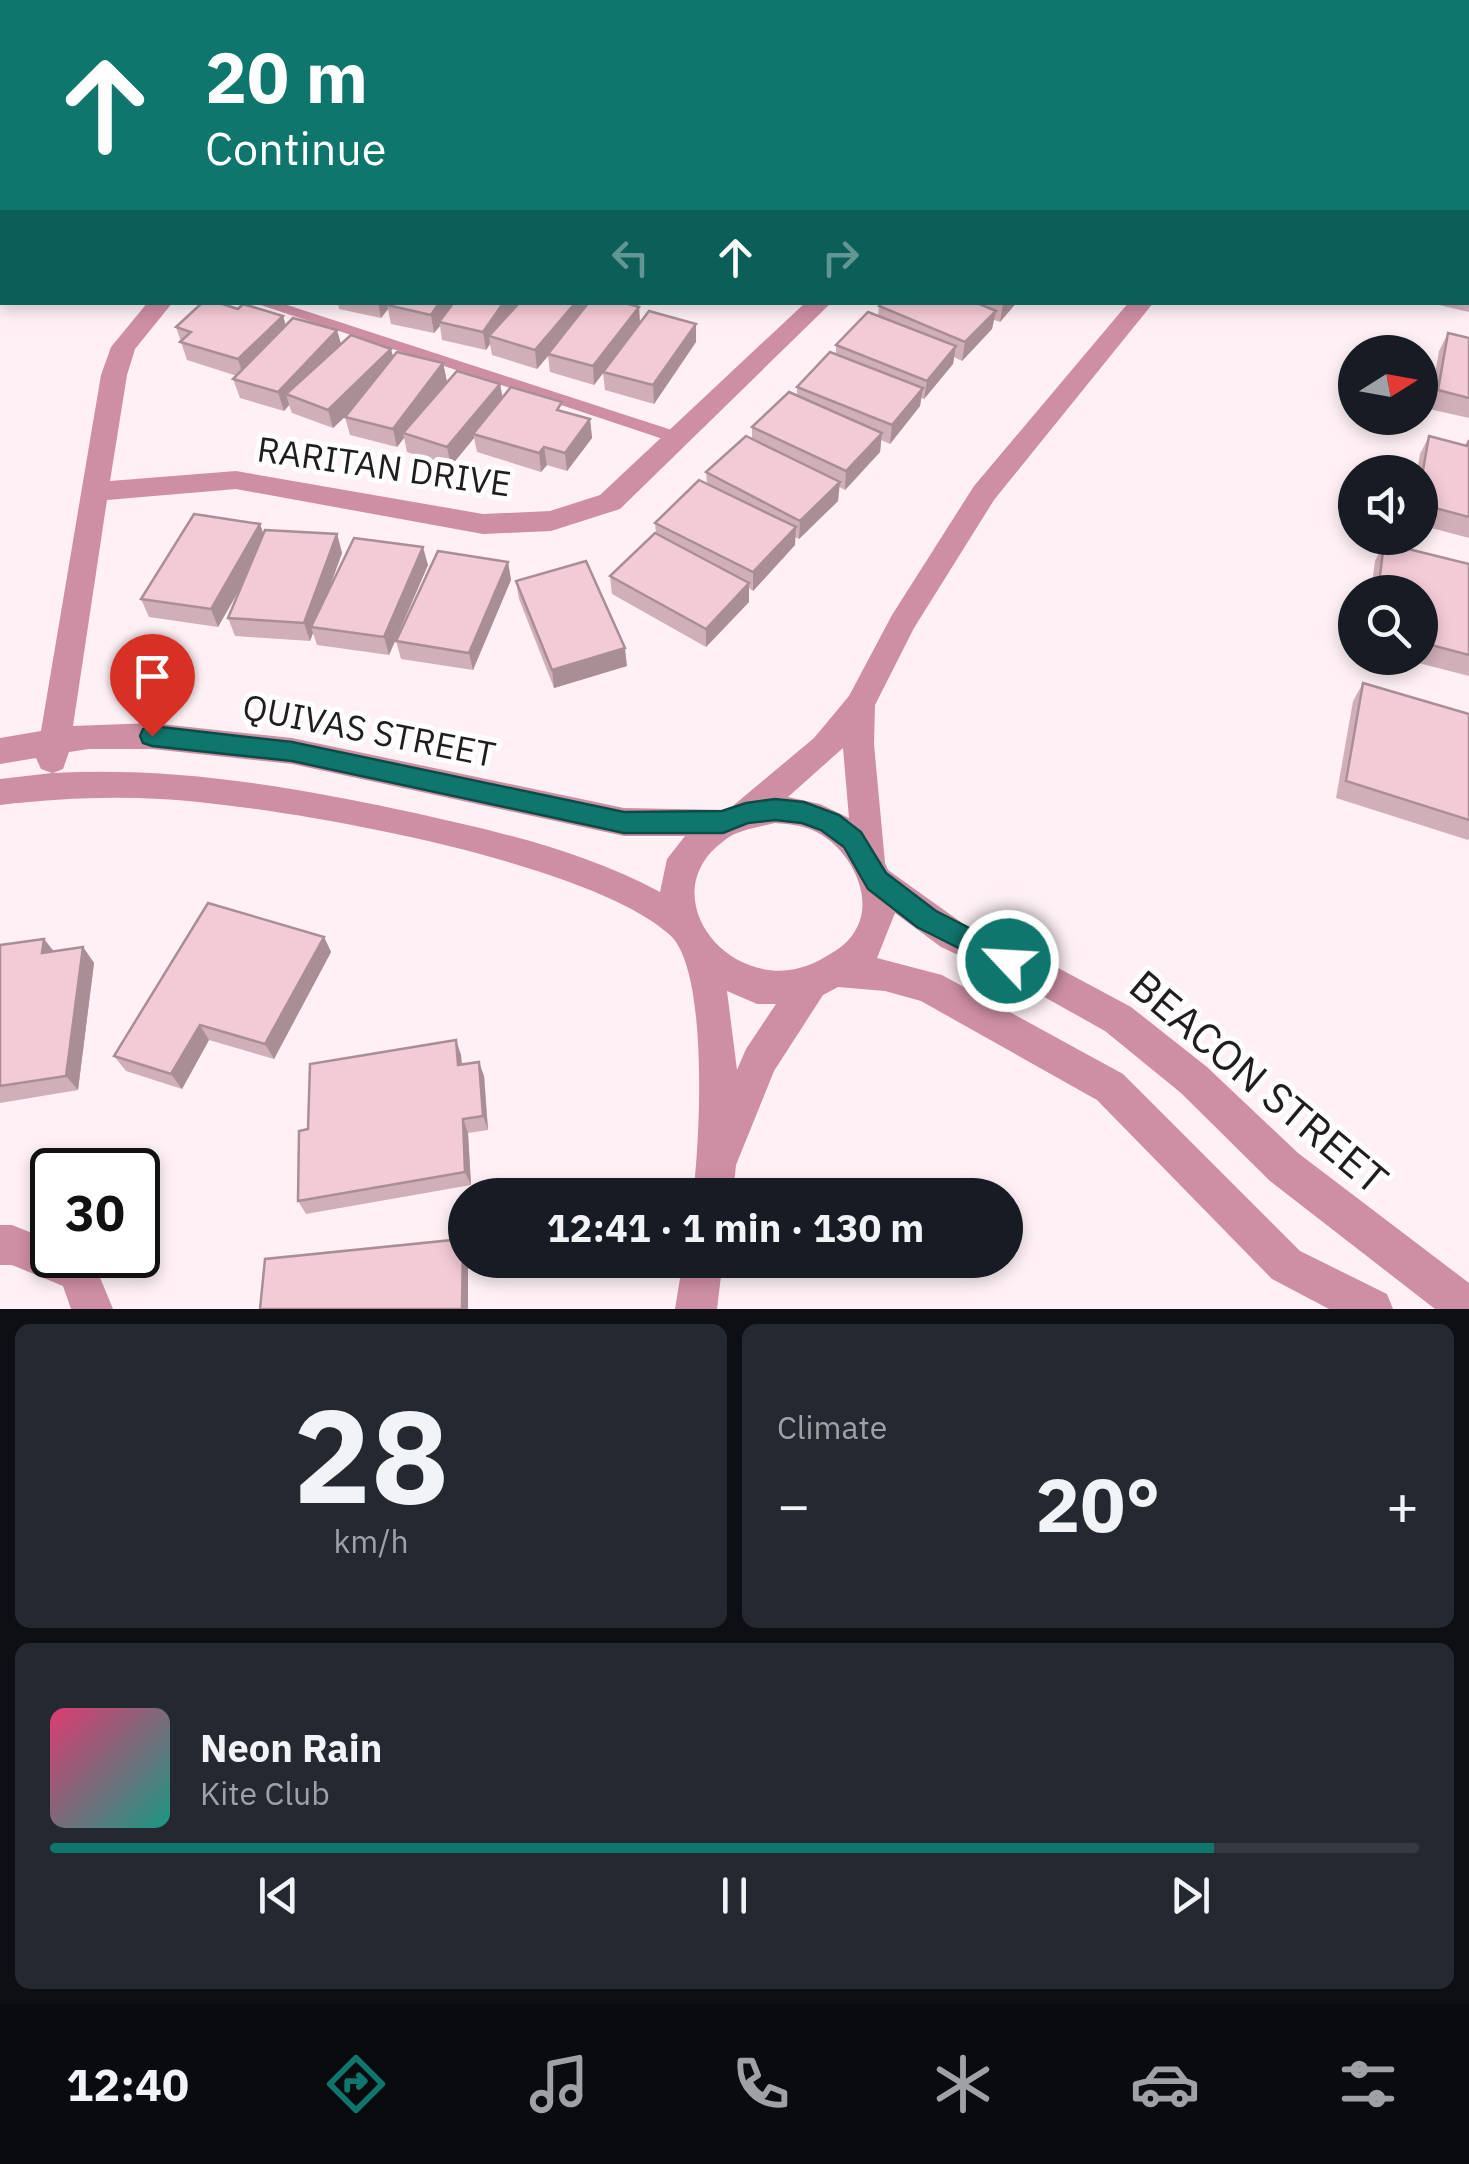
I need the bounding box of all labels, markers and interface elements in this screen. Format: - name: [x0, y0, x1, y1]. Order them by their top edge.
- text: 20 m: [205, 31, 368, 122]
- icon: ahead: [40, 40, 170, 170]
- text: Continue: [205, 119, 387, 177]
- icon: left: [603, 230, 658, 285]
- icon: ahead: [708, 230, 763, 285]
- icon: right: [813, 230, 868, 285]
- north arrow: [1338, 335, 1438, 435]
- map controls: [1338, 335, 1438, 675]
- street label: RARITAN DRIVE: [254, 425, 514, 507]
- button: sound: [1338, 455, 1438, 555]
- button: search: [1338, 575, 1438, 675]
- pin: [110, 634, 195, 737]
- icon: arrive: [125, 649, 180, 704]
- street label: QUIVAS STREET: [239, 683, 500, 777]
- position arrow: [956, 909, 1060, 1013]
- street label: BEACON STREET: [1119, 957, 1400, 1206]
- speed limit sign: 30: [30, 1148, 160, 1278]
- text: 12:41 · 1 min · 130 m: [547, 1203, 924, 1252]
- text: 28: [293, 1370, 449, 1539]
- text: Climate: [777, 1406, 887, 1448]
- text: 20°: [1035, 1455, 1161, 1553]
- text: −: [777, 1469, 810, 1540]
- text: +: [1386, 1469, 1419, 1540]
- text: km/h: [333, 1520, 409, 1562]
- text: Neon Rain: [200, 1723, 382, 1772]
- text: Kite Club: [200, 1772, 330, 1814]
- icon: previous: [251, 1868, 306, 1923]
- icon: pause: [707, 1868, 762, 1923]
- icon: next: [1163, 1868, 1218, 1923]
- icon: directions: [321, 2049, 391, 2119]
- icon: music: [524, 2049, 594, 2119]
- icon: phone: [726, 2049, 796, 2119]
- icon: climate: [928, 2049, 998, 2119]
- icon: car: [1130, 2049, 1200, 2119]
- icon: filters: [1333, 2049, 1403, 2119]
- text: 12:40: [66, 2055, 189, 2113]

